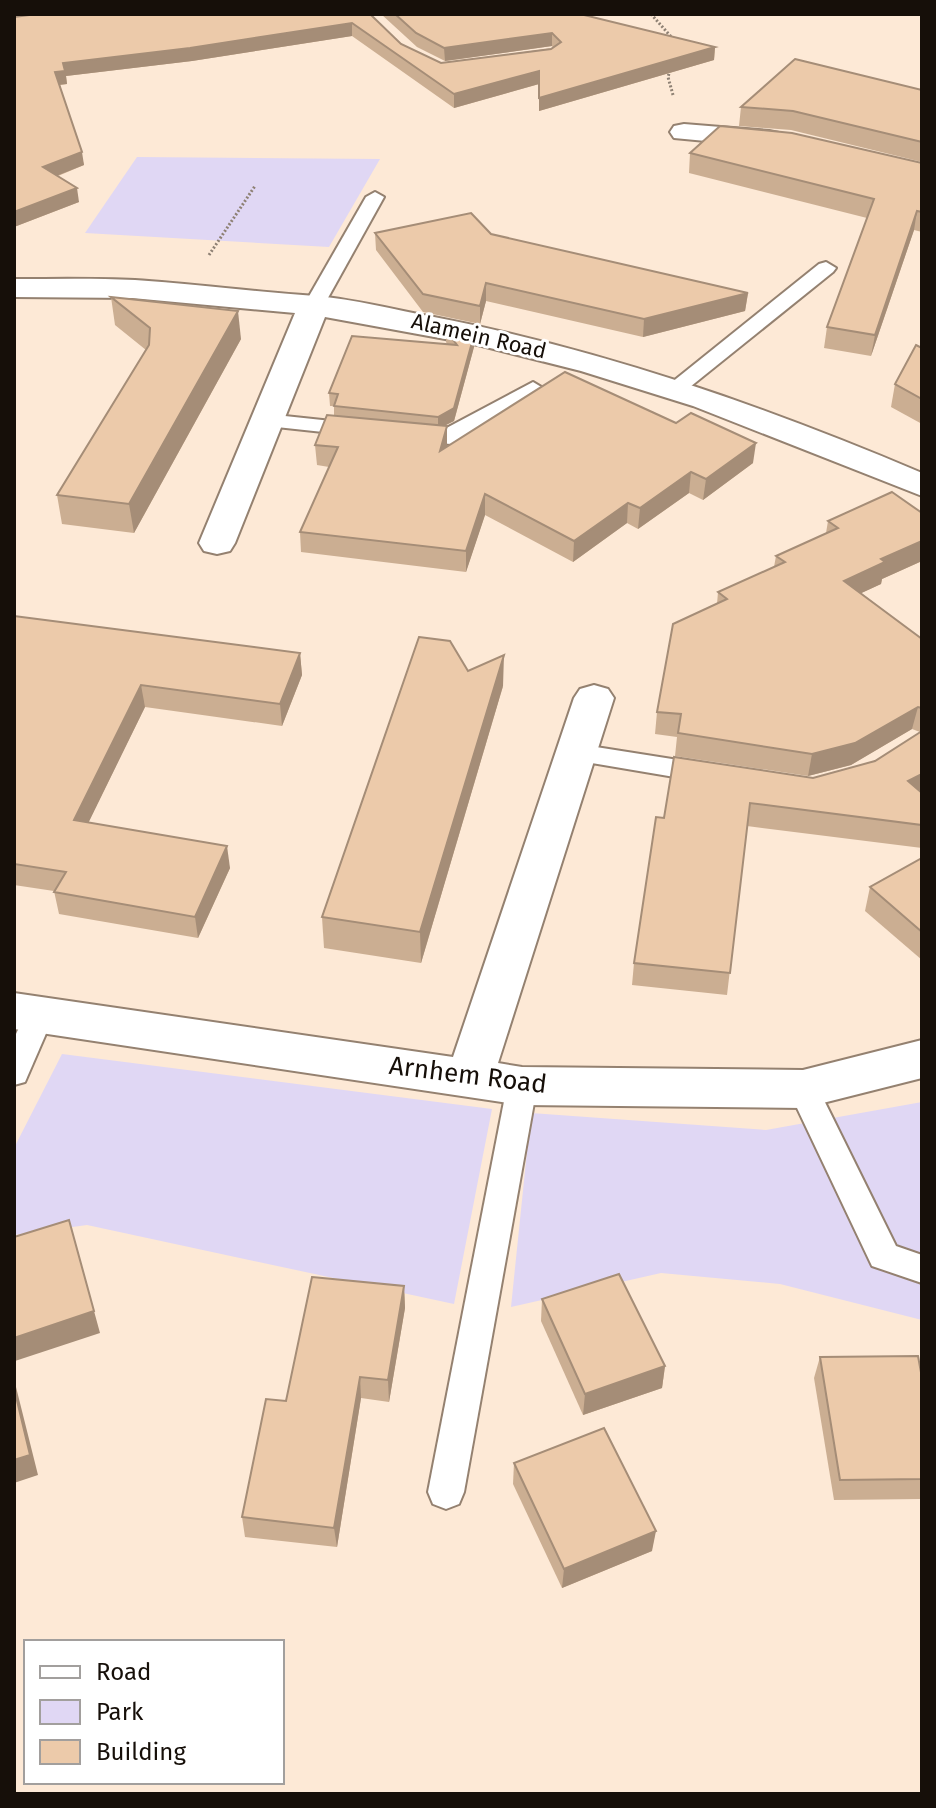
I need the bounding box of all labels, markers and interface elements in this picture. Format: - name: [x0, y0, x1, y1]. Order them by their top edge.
- street label: Alamein Road: [409, 307, 549, 365]
- street label: Arnhem Road: [387, 1050, 549, 1100]
- legend: [24, 1640, 284, 1784]
- text: Road: [96, 1658, 151, 1686]
- text: Park: [96, 1698, 144, 1726]
- text: Building: [96, 1738, 186, 1766]

